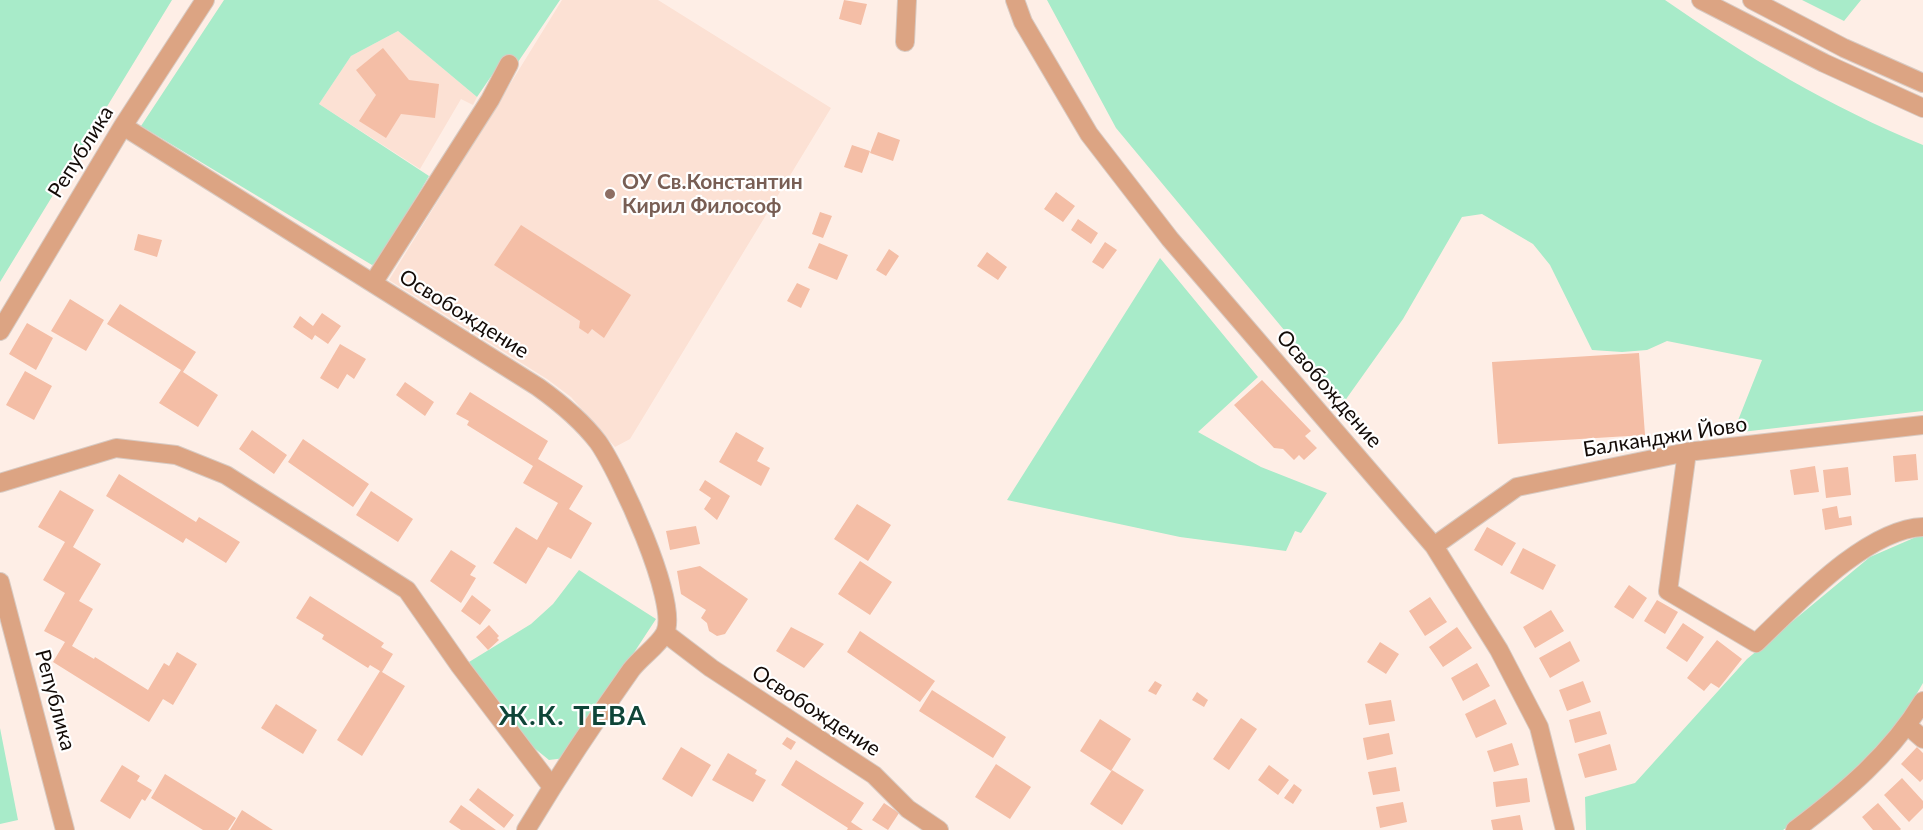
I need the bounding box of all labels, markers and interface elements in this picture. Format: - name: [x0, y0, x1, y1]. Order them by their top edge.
- street label: Република: [43, 101, 119, 203]
- place label: ОУ Св.Константин Кирил Философ: [622, 169, 803, 219]
- marker: ОУ Св.Константин Кирил Философ: [603, 187, 617, 201]
- street label: Освобождение: [394, 264, 534, 364]
- street label: Освобождение: [1271, 325, 1387, 453]
- street label: Балканджи Йово: [1581, 412, 1749, 462]
- street label: Република: [29, 647, 81, 753]
- street label: Освобождение: [747, 660, 885, 762]
- district label: Ж.К. ТЕВА: [499, 700, 647, 732]

